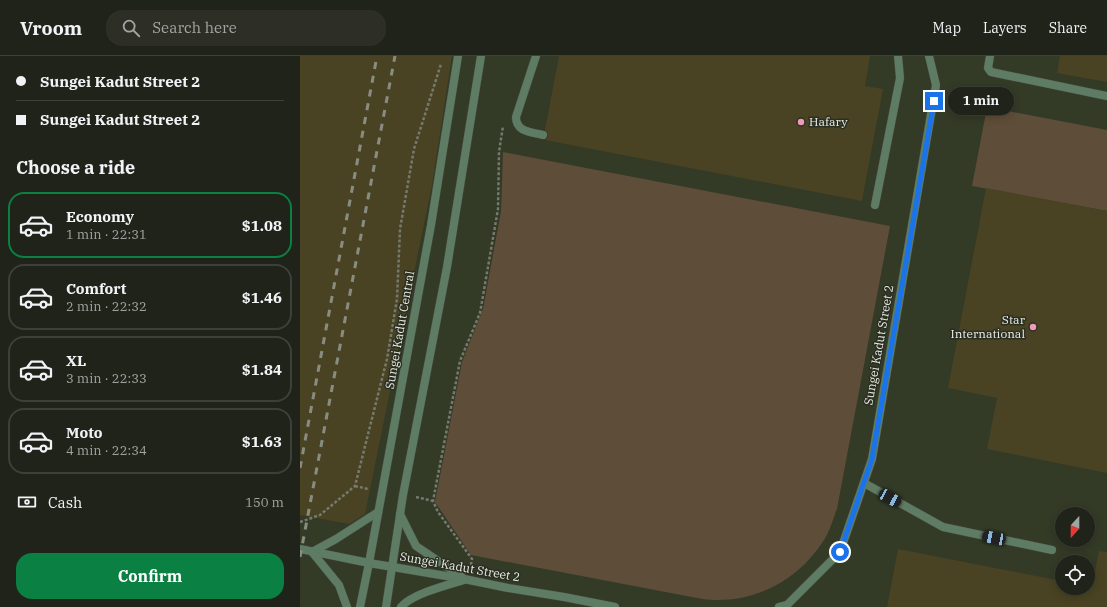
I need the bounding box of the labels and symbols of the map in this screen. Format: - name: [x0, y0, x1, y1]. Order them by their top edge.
- callout: 1 min: [948, 87, 1014, 115]
- route end: [925, 92, 943, 110]
- place label: Hafary: [809, 114, 848, 129]
- marker: Hafary: [796, 117, 806, 127]
- street label: Sungei Kadut Central: [382, 269, 417, 390]
- street label: Sungei Kadut Street 2: [861, 284, 896, 406]
- place label: Star International: [950, 312, 1026, 341]
- marker: Star International: [1028, 322, 1038, 332]
- car: [877, 487, 903, 509]
- north arrow: [1055, 507, 1095, 547]
- car: [981, 530, 1007, 546]
- route start: [831, 543, 849, 561]
- street label: Sungei Kadut Street 2: [399, 549, 521, 584]

